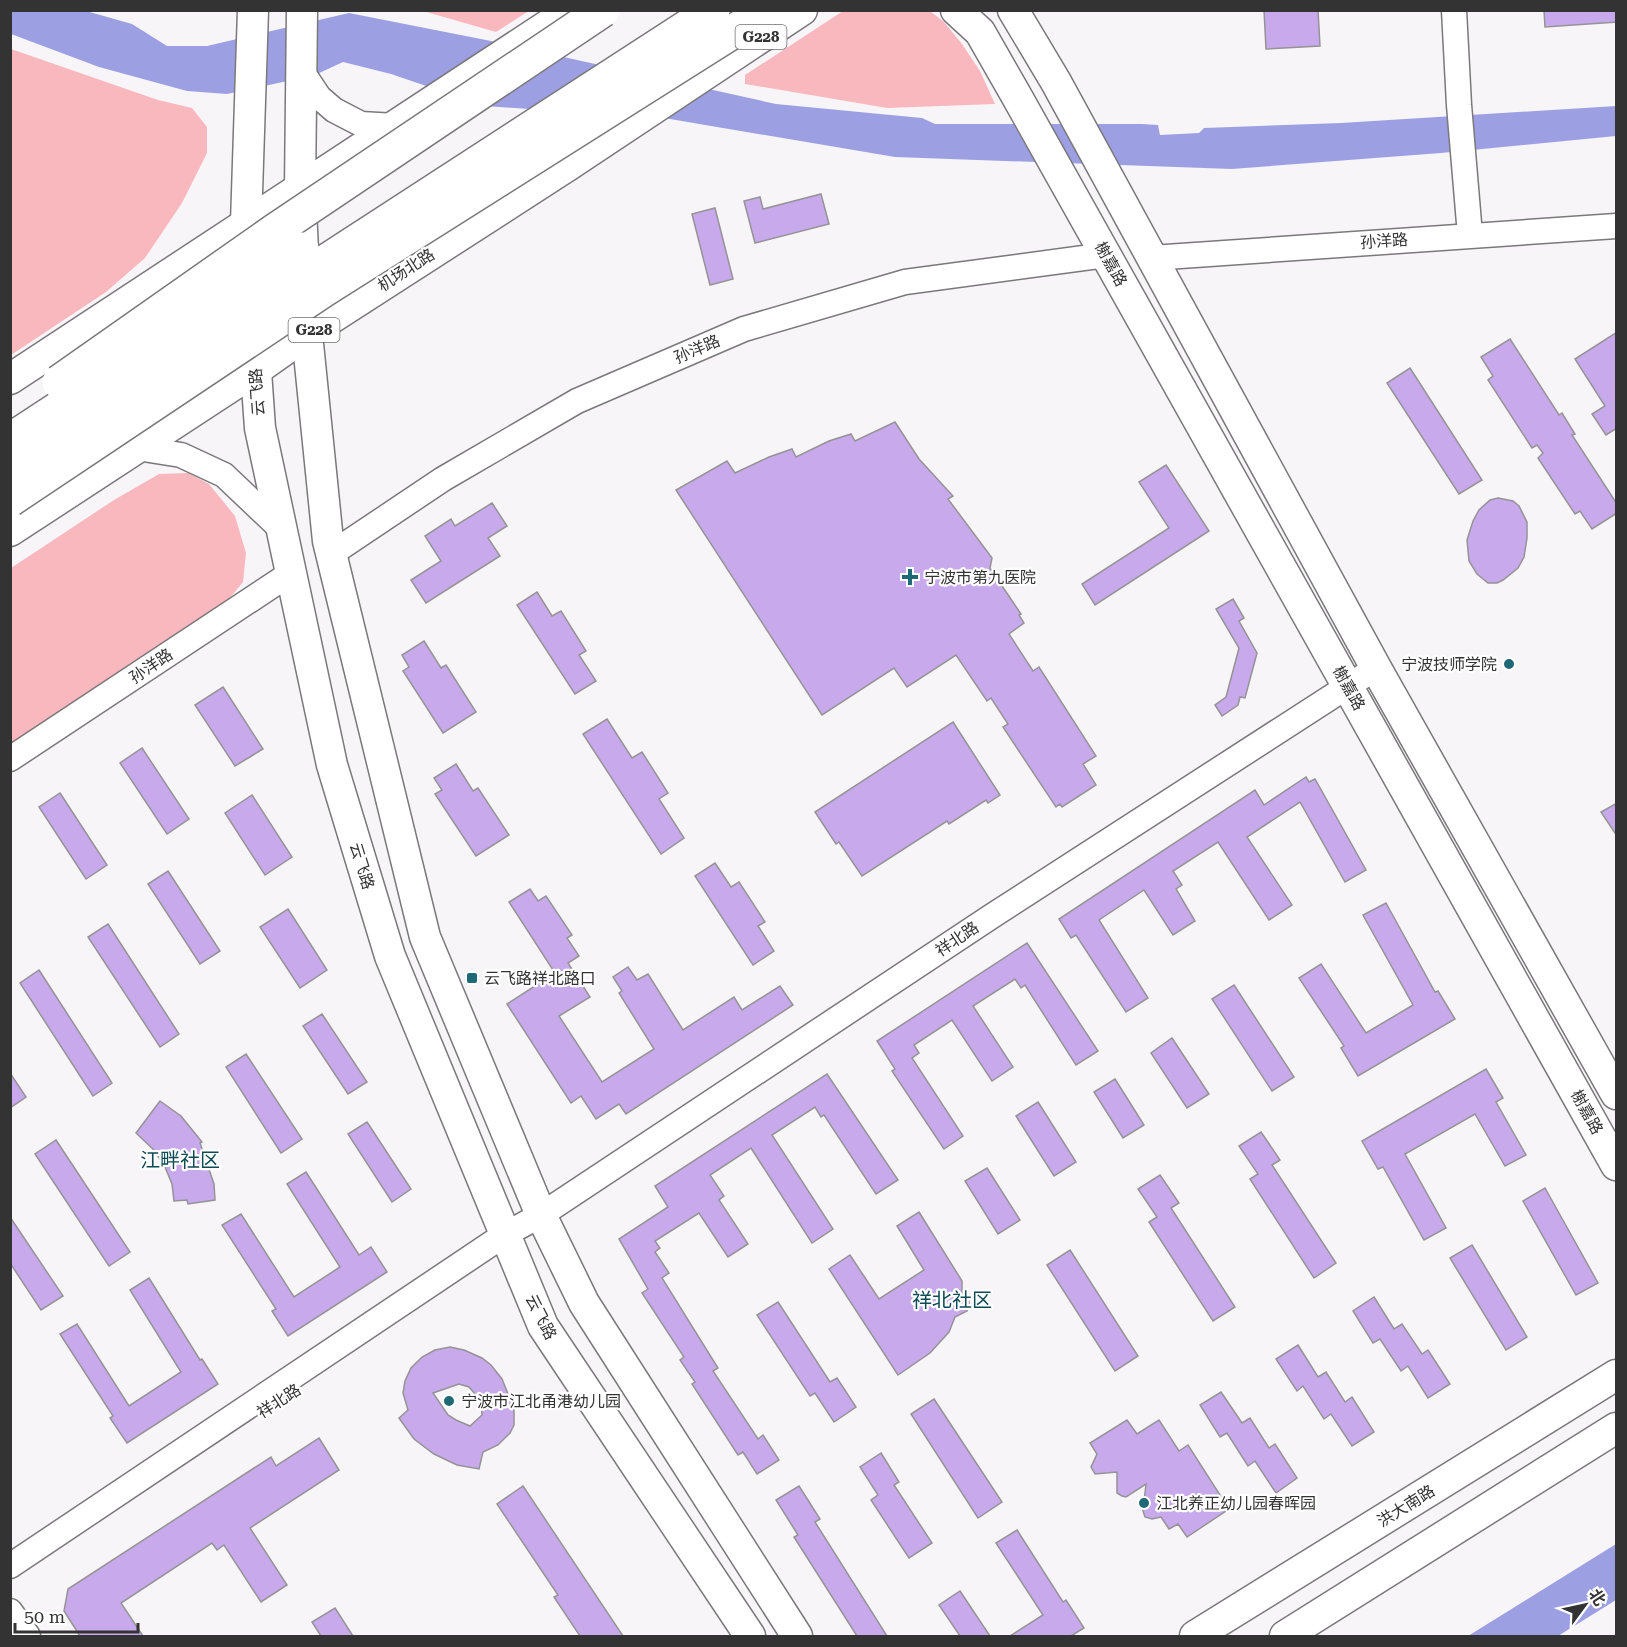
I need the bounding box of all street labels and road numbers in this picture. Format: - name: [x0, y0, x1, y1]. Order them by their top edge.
- road number: G228: [736, 25, 786, 49]
- street label: 孙洋路: [1359, 230, 1409, 252]
- street label: 榭嘉路: [1091, 238, 1131, 290]
- street label: 机场北路: [374, 245, 438, 295]
- road number: G228: [288, 318, 340, 342]
- street label: 孙洋路: [671, 331, 723, 367]
- street label: 云飞路: [246, 367, 268, 417]
- street label: 孙洋路: [126, 645, 176, 687]
- street label: 榭嘉路: [1329, 662, 1369, 714]
- street label: 云飞路: [346, 840, 378, 892]
- street label: 祥北路: [932, 918, 982, 960]
- street label: 榭嘉路: [1567, 1086, 1607, 1138]
- street label: 云飞路: [522, 1291, 560, 1343]
- street label: 祥北路: [254, 1380, 304, 1422]
- street label: 洪大南路: [1374, 1481, 1438, 1531]

